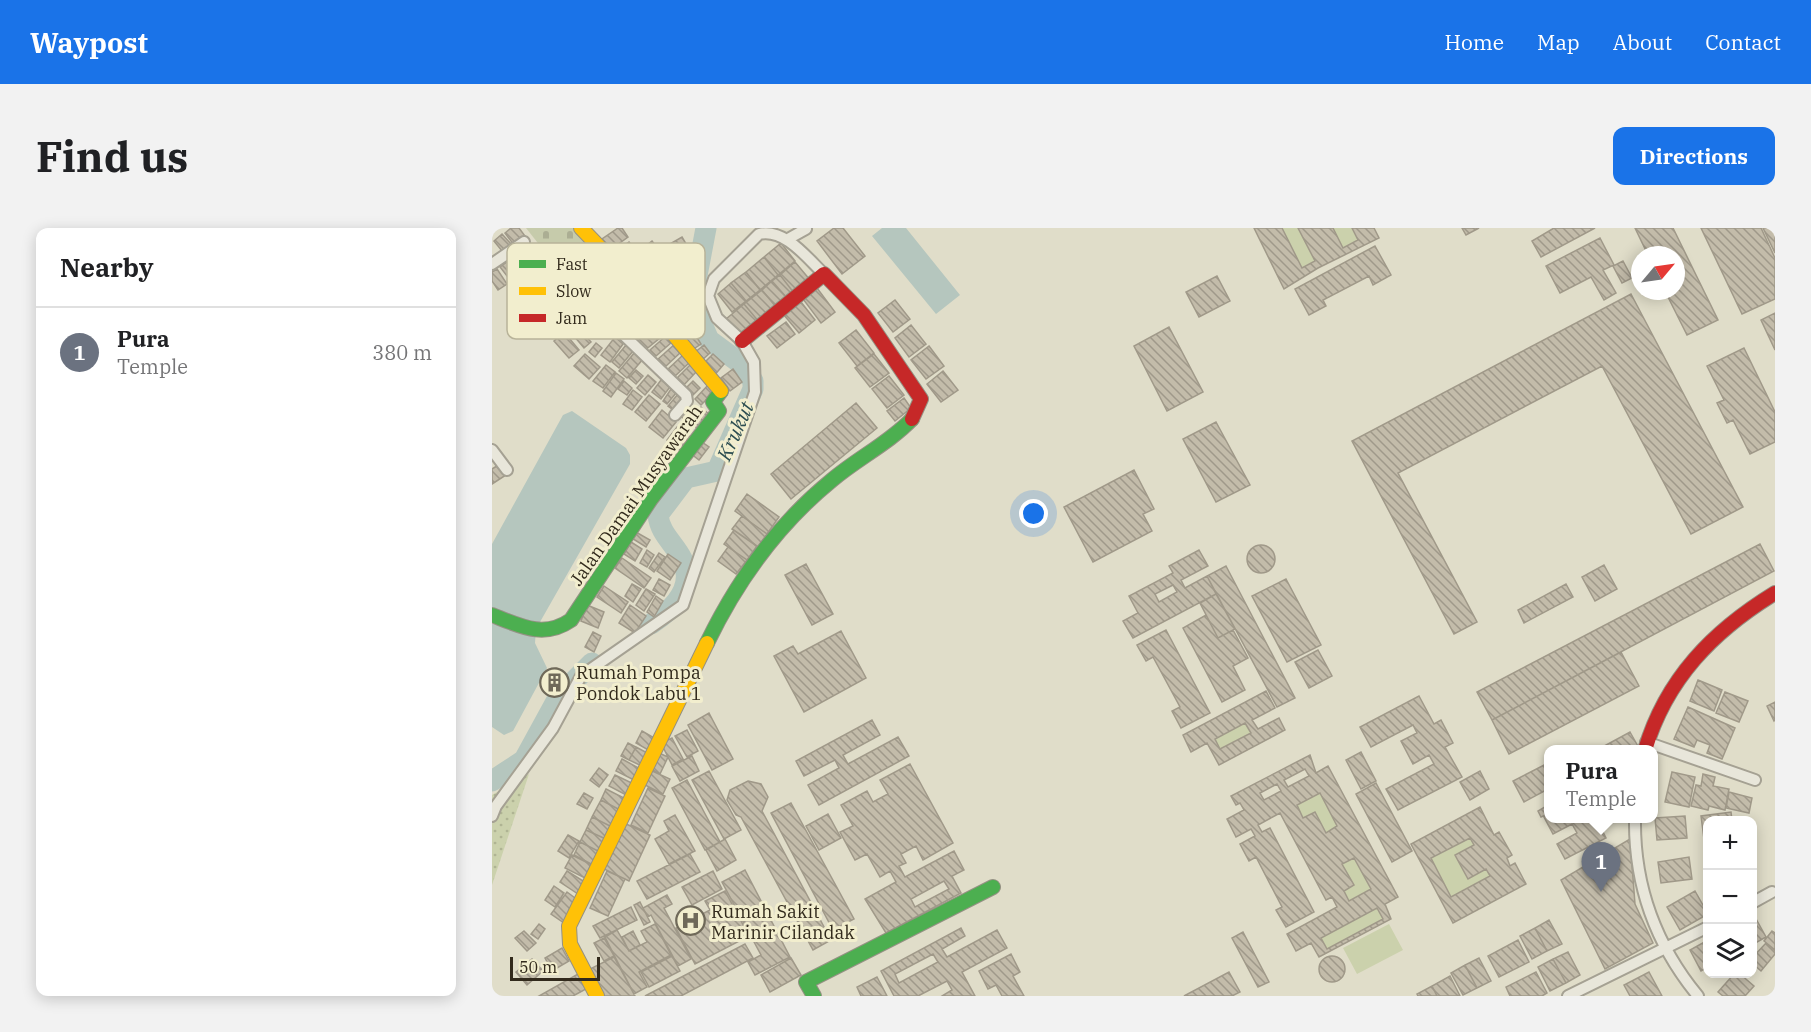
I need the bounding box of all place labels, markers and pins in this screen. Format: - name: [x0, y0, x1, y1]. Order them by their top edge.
- place label: Rumah Pompa Pondok Labu 1: [576, 661, 702, 705]
- building icon: Rumah Pompa Pondok Labu 1: [539, 666, 571, 698]
- pin: 1: [1582, 842, 1620, 892]
- place label: Rumah Sakit Marinir Cilandak: [711, 900, 855, 944]
- hospital icon: Rumah Sakit Marinir Cilandak: [674, 905, 706, 937]

